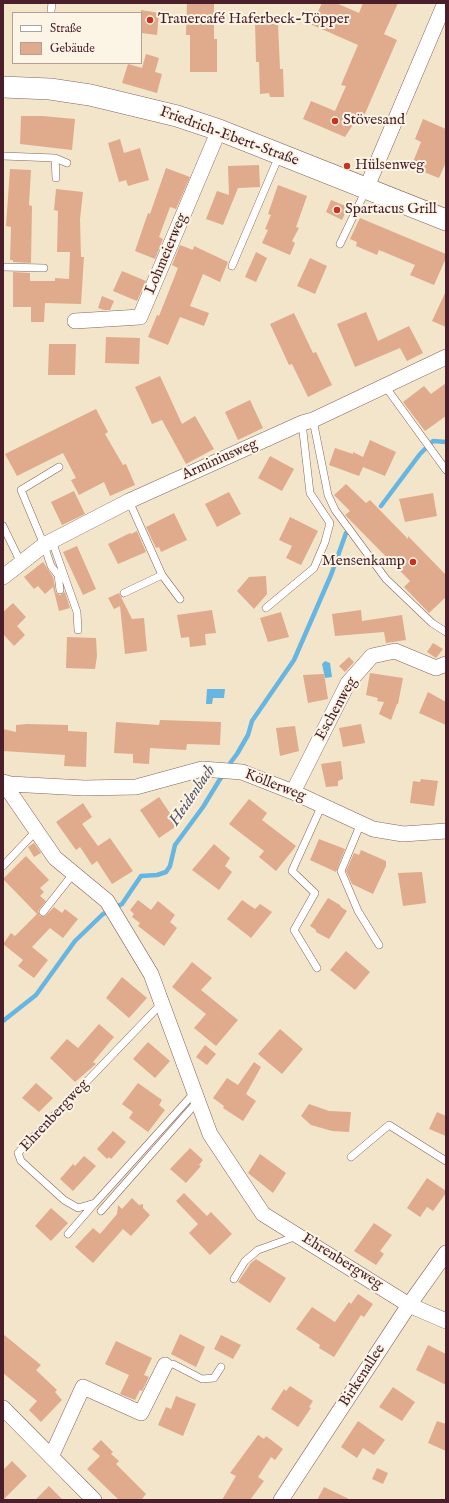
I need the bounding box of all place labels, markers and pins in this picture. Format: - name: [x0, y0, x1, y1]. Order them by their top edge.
- place label: Trauercafé Haferbeck-Töpper: [158, 11, 349, 29]
- marker: Trauercafé Haferbeck-Töpper: [145, 15, 155, 25]
- place label: Stövesand: [343, 112, 405, 130]
- marker: Stövesand: [330, 116, 340, 126]
- place label: Hülsenweg: [355, 157, 424, 175]
- marker: Hülsenweg: [342, 161, 352, 171]
- place label: Spartacus Grill: [345, 201, 437, 219]
- marker: Spartacus Grill: [332, 205, 342, 215]
- place label: Mensenkamp: [322, 553, 405, 571]
- marker: Mensenkamp: [408, 557, 418, 567]

